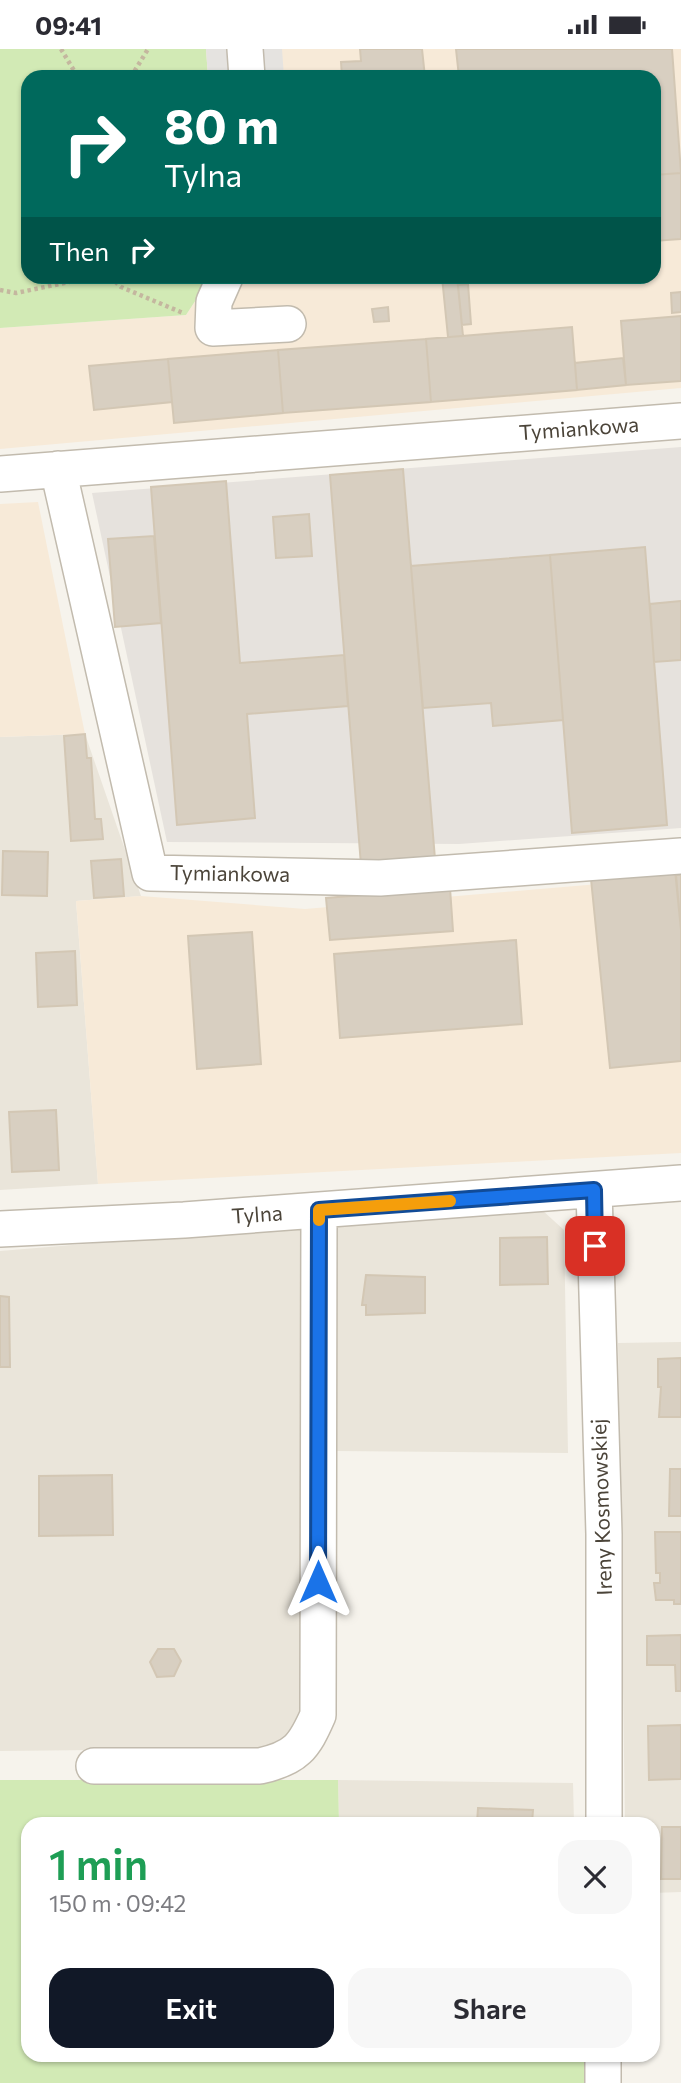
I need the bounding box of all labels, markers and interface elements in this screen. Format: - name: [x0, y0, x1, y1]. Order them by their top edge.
- text: 09:41: [35, 9, 102, 40]
- text: 80 m: [164, 94, 279, 154]
- icon: right: [49, 98, 140, 189]
- text: Tylna: [164, 154, 242, 194]
- icon: right: [123, 231, 161, 269]
- text: Then: [49, 235, 109, 266]
- street label: Tymiankowa: [518, 411, 640, 444]
- street label: Tymiankowa: [170, 859, 290, 886]
- street label: Tylna: [230, 1199, 283, 1228]
- pin: [565, 1216, 625, 1276]
- icon: arrive: [576, 1227, 614, 1265]
- street label: Ireny Kosmowskiej: [585, 1418, 616, 1596]
- position arrow: [281, 1545, 355, 1619]
- text: 1 min: [49, 1837, 148, 1889]
- button: close: [558, 1840, 632, 1914]
- text: 150 m · 09:42: [49, 1889, 186, 1917]
- button: Exit: [49, 1968, 334, 2048]
- button: Share: [348, 1968, 632, 2048]

